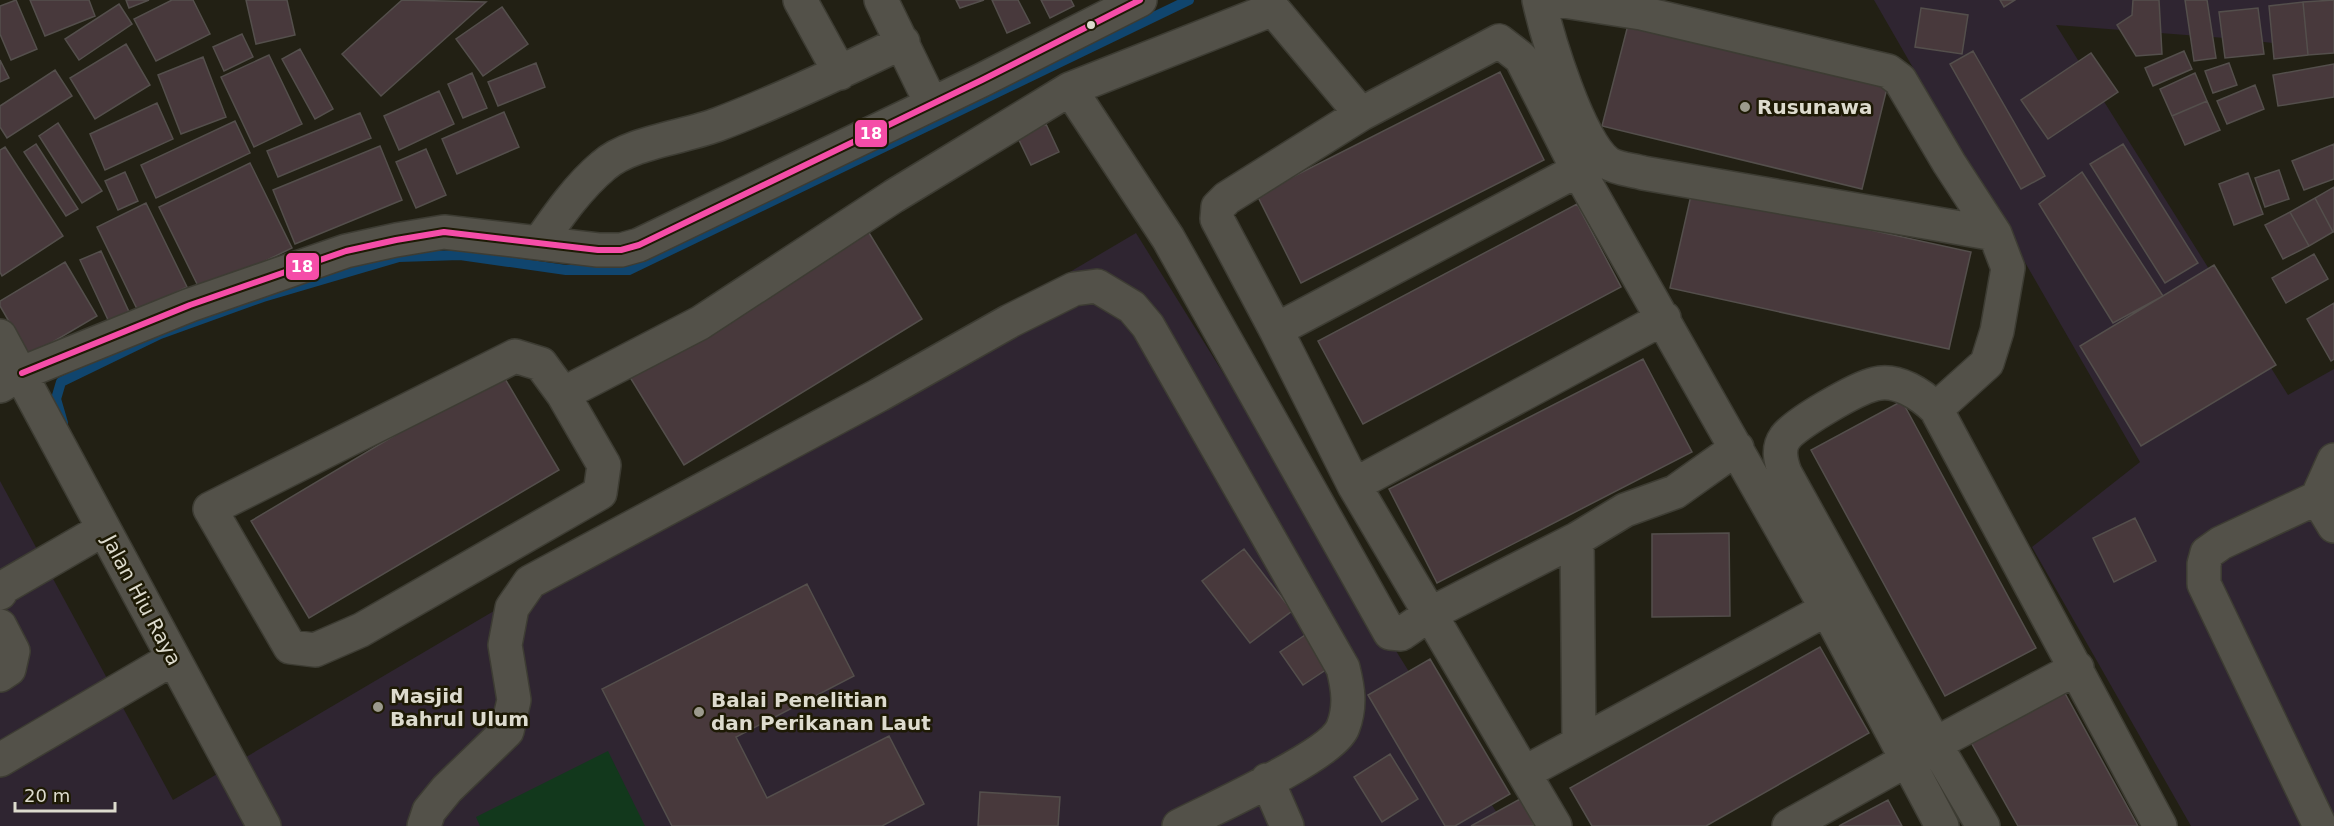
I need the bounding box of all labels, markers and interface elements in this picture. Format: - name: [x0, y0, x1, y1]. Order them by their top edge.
- unlabelled marker: [1085, 19, 1097, 31]
- place label: Rusunawa: [1757, 95, 1873, 119]
- marker: Rusunawa: [1738, 100, 1752, 114]
- line badge: 18: [854, 119, 888, 148]
- text: 18: [860, 124, 882, 143]
- line badge: 18: [285, 252, 320, 281]
- text: 18: [291, 257, 313, 276]
- street label: Jalan Hiu Raya: [97, 529, 187, 669]
- place label: Masjid Bahrul Ulum: [390, 684, 529, 731]
- place label: Balai Penelitian dan Perikanan Laut: [711, 688, 931, 735]
- marker: Masjid Bahrul Ulum: [371, 700, 385, 714]
- marker: Balai Penelitian dan Perikanan Laut: [692, 705, 706, 719]
- scale bar: [15, 775, 116, 813]
- text: 20 m: [24, 785, 70, 806]

